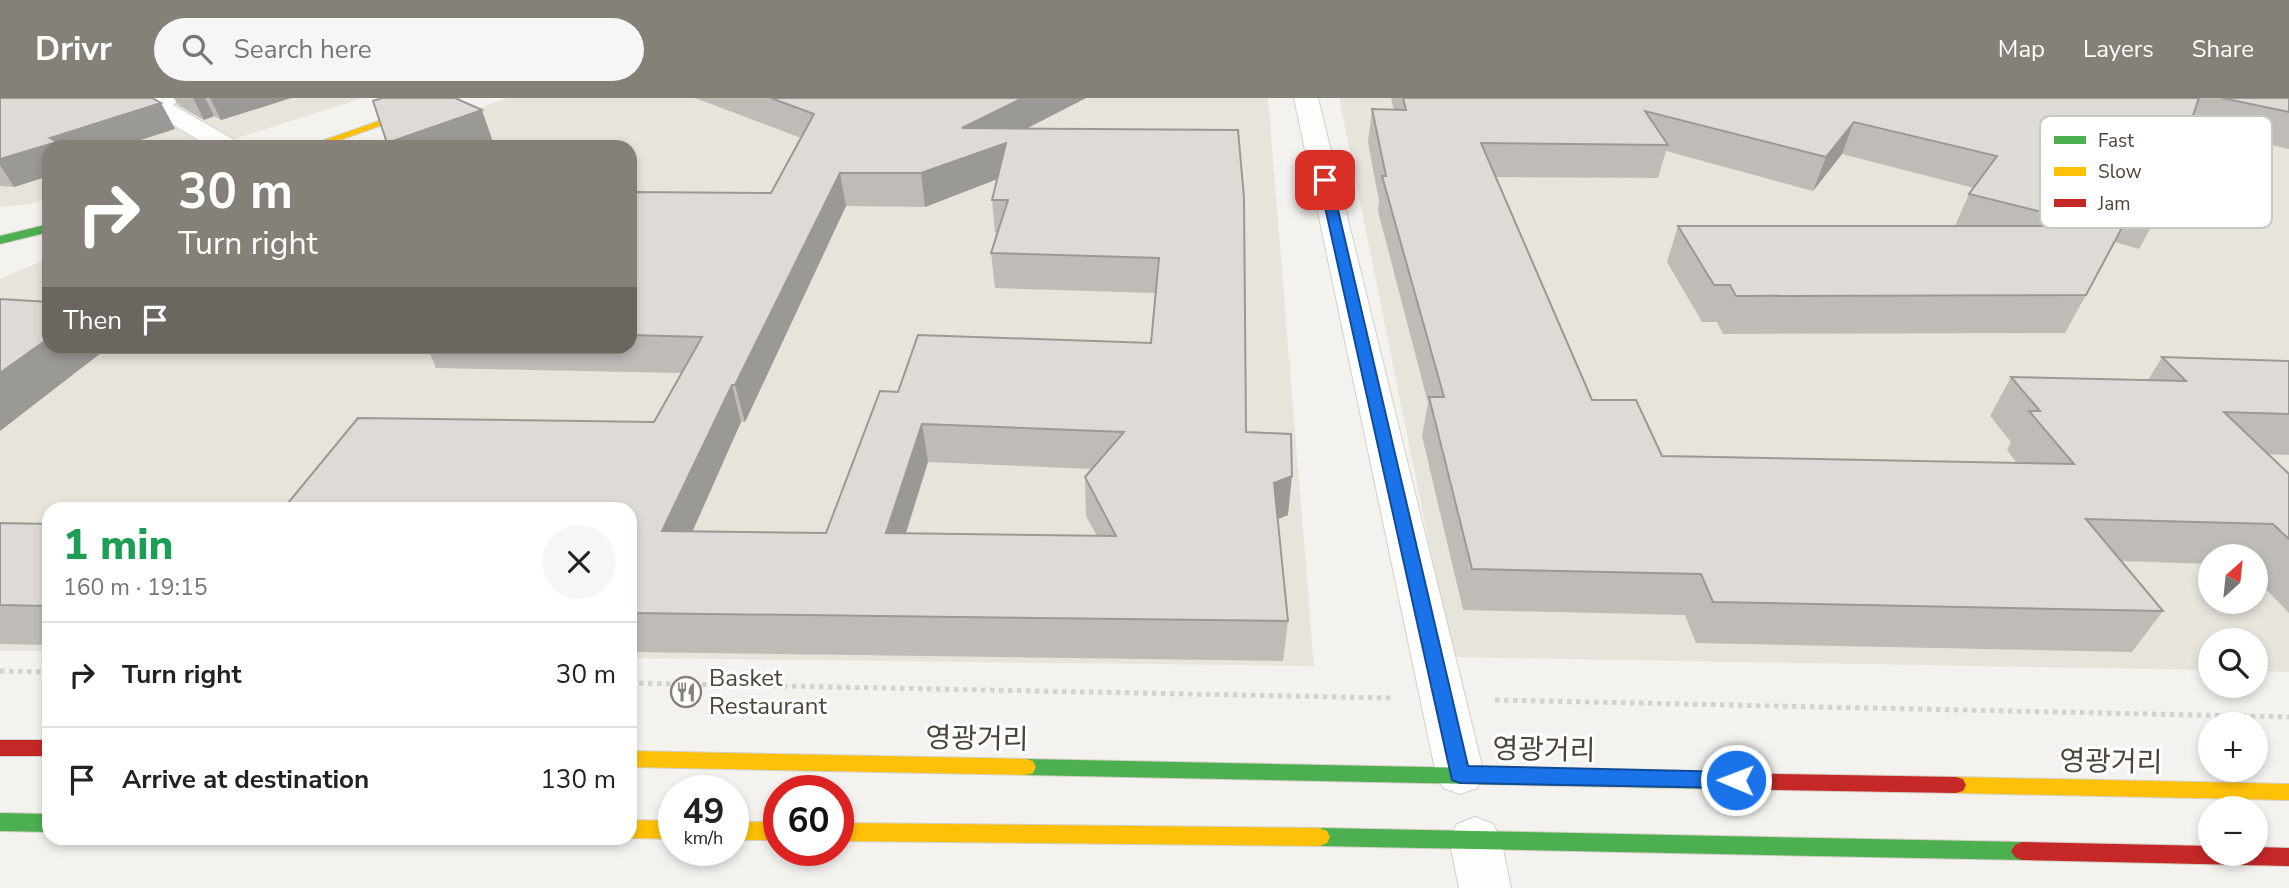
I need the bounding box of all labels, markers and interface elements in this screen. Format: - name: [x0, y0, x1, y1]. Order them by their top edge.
- search box: [154, 18, 644, 81]
- text: Drivr: [35, 27, 112, 72]
- icon: search: [178, 30, 216, 68]
- text: Search here: [234, 32, 372, 67]
- text: Map: [1998, 33, 2045, 65]
- text: Layers: [2083, 33, 2154, 65]
- text: Share: [2192, 33, 2254, 65]
- legend: [2040, 116, 2272, 228]
- text: Fast: [2098, 128, 2134, 154]
- pin: [1295, 150, 1355, 210]
- text: 30 m: [178, 158, 293, 225]
- text: Slow: [2098, 159, 2142, 185]
- icon: arrive: [1306, 161, 1344, 199]
- icon: right: [63, 168, 154, 259]
- text: Jam: [2097, 191, 2131, 217]
- text: Turn right: [178, 222, 318, 265]
- icon: arrive: [136, 301, 174, 339]
- text: Then: [63, 303, 122, 338]
- text: 1 min: [63, 517, 173, 574]
- button: close: [542, 525, 616, 599]
- north arrow: [2198, 544, 2268, 614]
- map controls: [2198, 544, 2268, 866]
- text: 160 m · 19:15: [63, 572, 208, 603]
- button: search: [2198, 628, 2268, 698]
- icon: right: [63, 656, 101, 694]
- text: Turn right: [122, 657, 241, 692]
- text: 30 m: [556, 657, 616, 692]
- place label: Basket Restaurant: [709, 662, 827, 722]
- restaurant icon: Basket Restaurant: [669, 675, 703, 709]
- button: +: [2198, 712, 2268, 782]
- street label: 영광거리: [925, 719, 1029, 759]
- street label: 영광거리: [1492, 730, 1596, 770]
- street label: 영광거리: [2059, 742, 2163, 782]
- position arrow: [1699, 743, 1773, 817]
- icon: arrive: [63, 761, 101, 799]
- text: Arrive at destination: [122, 762, 369, 797]
- text: 130 m: [540, 762, 616, 797]
- speed limit sign: 60: [763, 775, 854, 866]
- text: 49: [682, 788, 725, 835]
- button: −: [2198, 796, 2268, 866]
- text: km/h: [684, 826, 723, 850]

